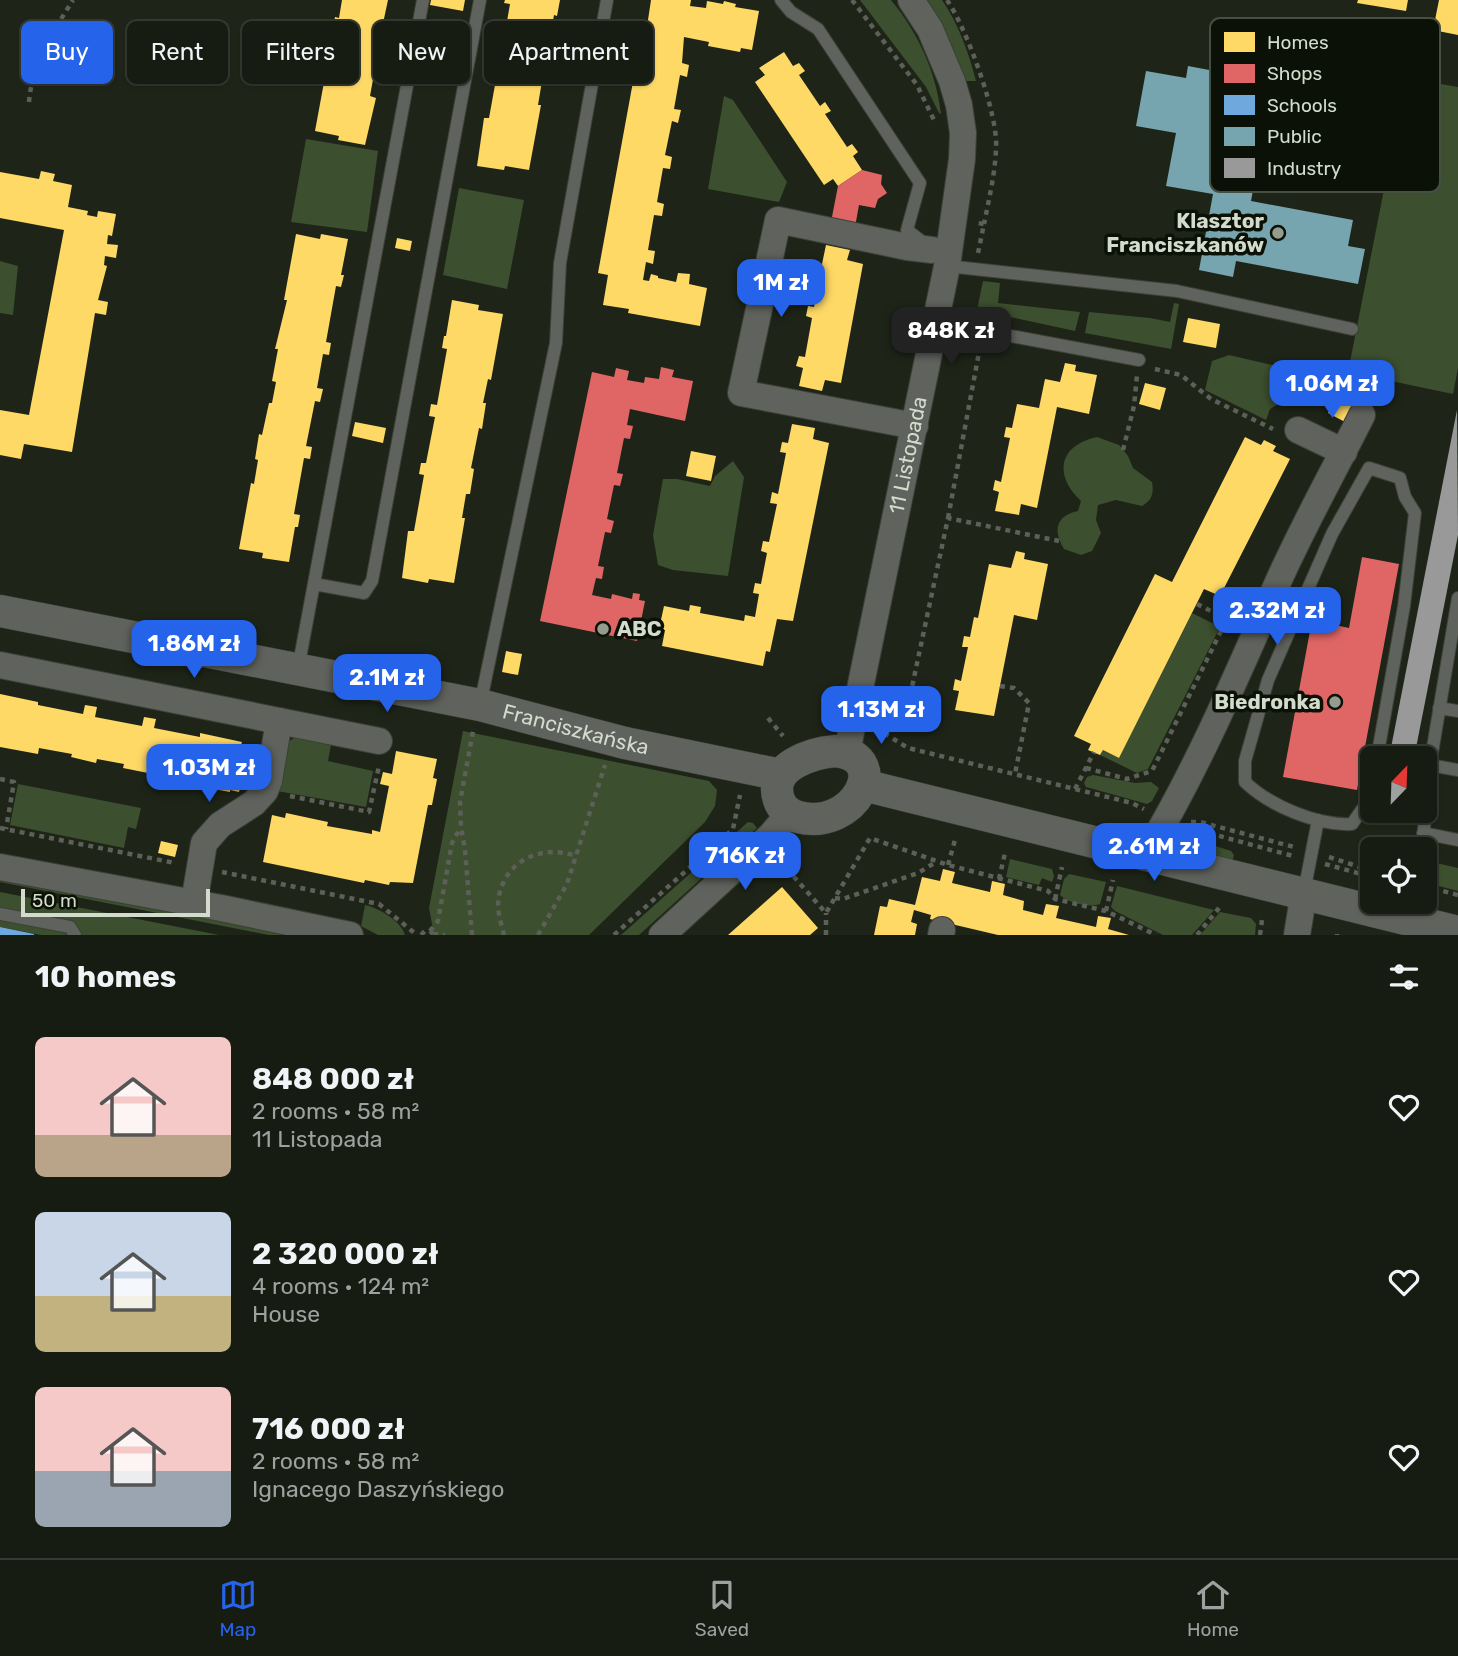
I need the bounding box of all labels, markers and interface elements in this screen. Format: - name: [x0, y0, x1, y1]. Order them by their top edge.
- legend: [1210, 18, 1440, 192]
- chip: Buy: [21, 21, 113, 84]
- chip: Rent: [127, 21, 228, 84]
- chip: Filters: [242, 21, 359, 84]
- chip: New: [373, 21, 470, 84]
- chip: Apartment: [484, 21, 653, 84]
- text: Homes: [1267, 31, 1329, 54]
- text: Shops: [1267, 62, 1322, 85]
- text: Schools: [1267, 94, 1337, 117]
- text: Public: [1267, 125, 1322, 148]
- text: Industry: [1267, 157, 1341, 180]
- place label: Klasztor Franciszkanów: [1106, 208, 1264, 257]
- marker: Klasztor Franciszkanów: [1270, 225, 1286, 241]
- pin: 1M zł: [732, 260, 830, 319]
- text: 1M zł: [753, 268, 809, 296]
- pin: 848K zł: [886, 308, 1016, 367]
- text: 848K zł: [907, 316, 995, 344]
- pin: 1.06M zł: [1260, 360, 1404, 420]
- text: 1.06M zł: [1286, 369, 1378, 397]
- street label: 11 Listopada: [883, 394, 932, 516]
- pin: 2.32M zł: [1205, 588, 1349, 647]
- text: 2.32M zł: [1229, 596, 1325, 624]
- place label: ABC: [617, 616, 662, 641]
- pin: 1.86M zł: [122, 620, 266, 680]
- marker: ABC: [595, 621, 611, 637]
- text: 1.86M zł: [148, 629, 240, 657]
- pin: 2.1M zł: [322, 654, 452, 714]
- text: 2.1M zł: [349, 663, 425, 691]
- pin: 1.13M zł: [809, 686, 953, 746]
- place label: Biedronka: [1214, 689, 1321, 714]
- marker: Biedronka: [1327, 694, 1343, 710]
- text: 1.13M zł: [837, 695, 925, 723]
- street label: Franciszkańska: [500, 698, 651, 760]
- pin: 1.03M zł: [137, 744, 281, 804]
- north arrow: [1360, 746, 1437, 822]
- map controls: [1360, 746, 1437, 914]
- text: 1.03M zł: [162, 753, 256, 781]
- pin: 2.61M zł: [1082, 824, 1226, 883]
- pin: 716K zł: [680, 832, 810, 892]
- text: 2.61M zł: [1108, 832, 1200, 860]
- button: locate: [1360, 837, 1437, 914]
- text: 716K zł: [705, 841, 785, 869]
- scale bar: [21, 886, 210, 918]
- text: 50 m: [32, 889, 77, 912]
- icon: filters: [1385, 958, 1423, 996]
- text: 10 homes: [35, 959, 176, 995]
- text: 848 000 zł: [252, 1061, 414, 1097]
- icon: home: [91, 1065, 175, 1149]
- icon: heart: [1385, 1088, 1423, 1126]
- text: 2 rooms · 58 m²: [252, 1097, 419, 1125]
- text: 11 Listopada: [252, 1125, 383, 1153]
- text: 2 320 000 zł: [252, 1236, 438, 1272]
- icon: home: [91, 1240, 175, 1324]
- icon: heart: [1385, 1263, 1423, 1301]
- text: 4 rooms · 124 m²: [252, 1272, 429, 1300]
- text: House: [252, 1300, 320, 1328]
- text: 716 000 zł: [252, 1411, 405, 1447]
- icon: home: [91, 1415, 175, 1499]
- icon: heart: [1385, 1438, 1423, 1476]
- text: 2 rooms · 58 m²: [252, 1447, 419, 1475]
- text: Ignacego Daszyńskiego: [252, 1475, 504, 1503]
- tab: Map: [219, 1576, 257, 1641]
- tab: Saved: [695, 1576, 749, 1641]
- tab: Home: [1187, 1576, 1239, 1641]

